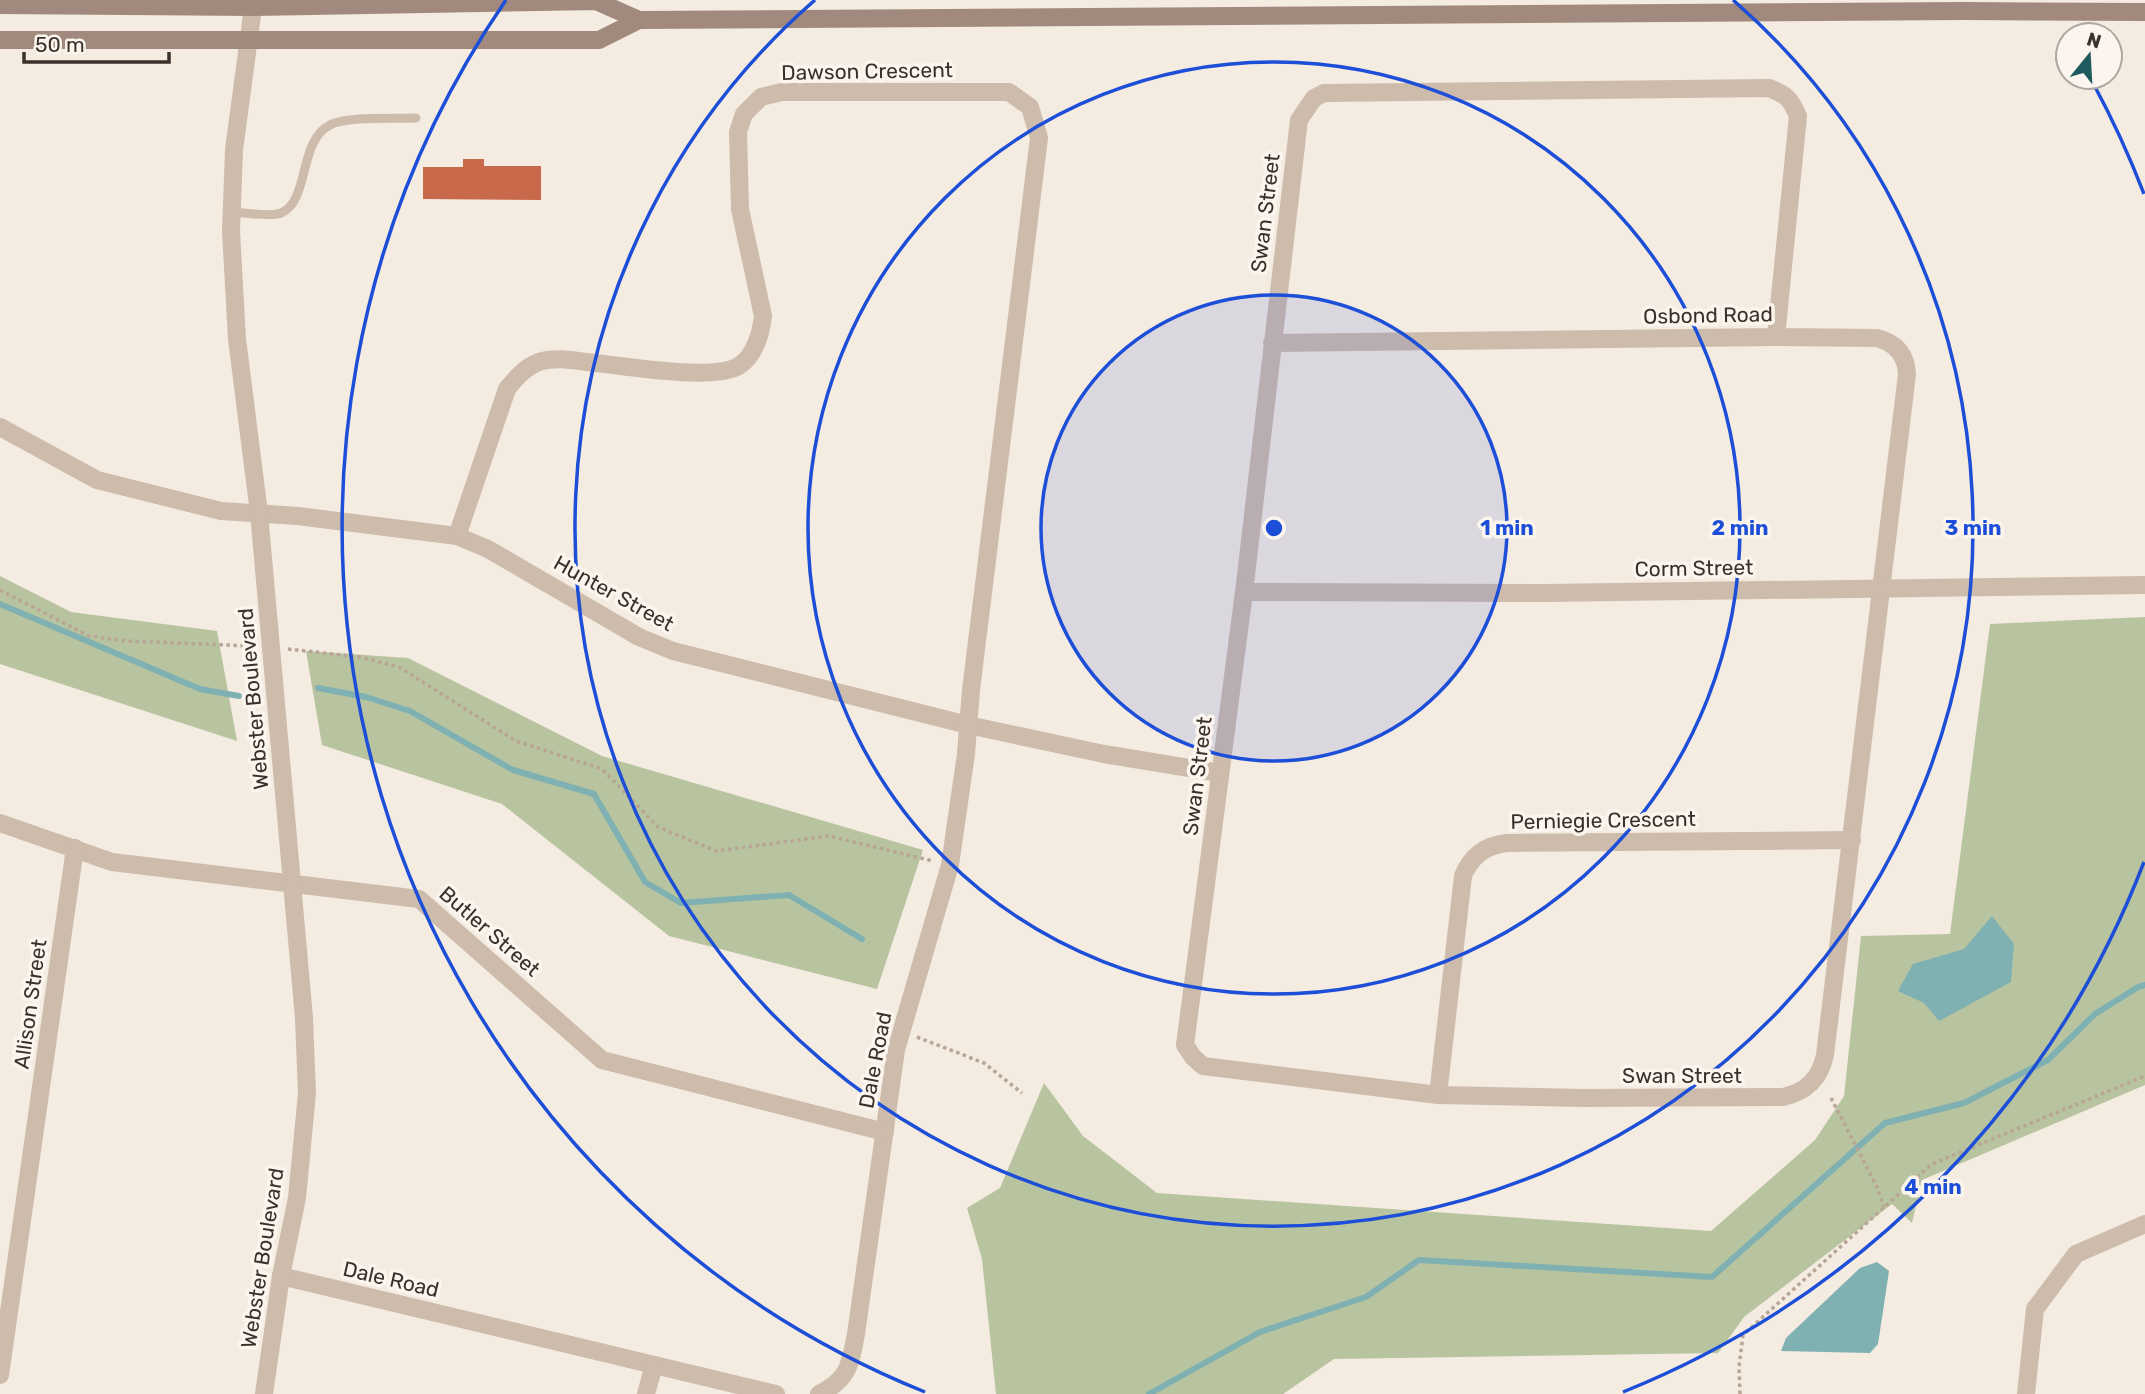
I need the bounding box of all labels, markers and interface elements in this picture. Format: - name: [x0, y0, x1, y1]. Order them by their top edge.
- scale bar: [24, 21, 170, 65]
- north arrow: [2054, 21, 2124, 91]
- text: N: [2084, 27, 2104, 53]
- text: 50 m: [35, 32, 85, 57]
- street label: Dawson Crescent: [781, 57, 953, 85]
- street label: Swan Street: [1245, 152, 1285, 274]
- street label: Osbond Road: [1643, 301, 1773, 329]
- text: 1 min: [1480, 515, 1534, 540]
- text: 2 min: [1712, 515, 1768, 540]
- text: 3 min: [1944, 515, 2002, 540]
- centre of rings: [1262, 516, 1286, 540]
- street label: Hunter Street: [550, 550, 678, 636]
- street label: Corm Street: [1635, 554, 1753, 582]
- street label: Webster Boulevard: [233, 607, 273, 791]
- street label: Swan Street: [1177, 715, 1217, 837]
- street label: Perniegie Crescent: [1510, 806, 1696, 834]
- street label: Butler Street: [435, 881, 545, 981]
- street label: Allison Street: [9, 938, 51, 1070]
- street label: Dale Road: [853, 1010, 897, 1110]
- street label: Swan Street: [1622, 1063, 1742, 1088]
- street label: Webster Boulevard: [235, 1166, 289, 1350]
- text: 4 min: [1904, 1174, 1962, 1199]
- street label: Dale Road: [341, 1256, 441, 1302]

